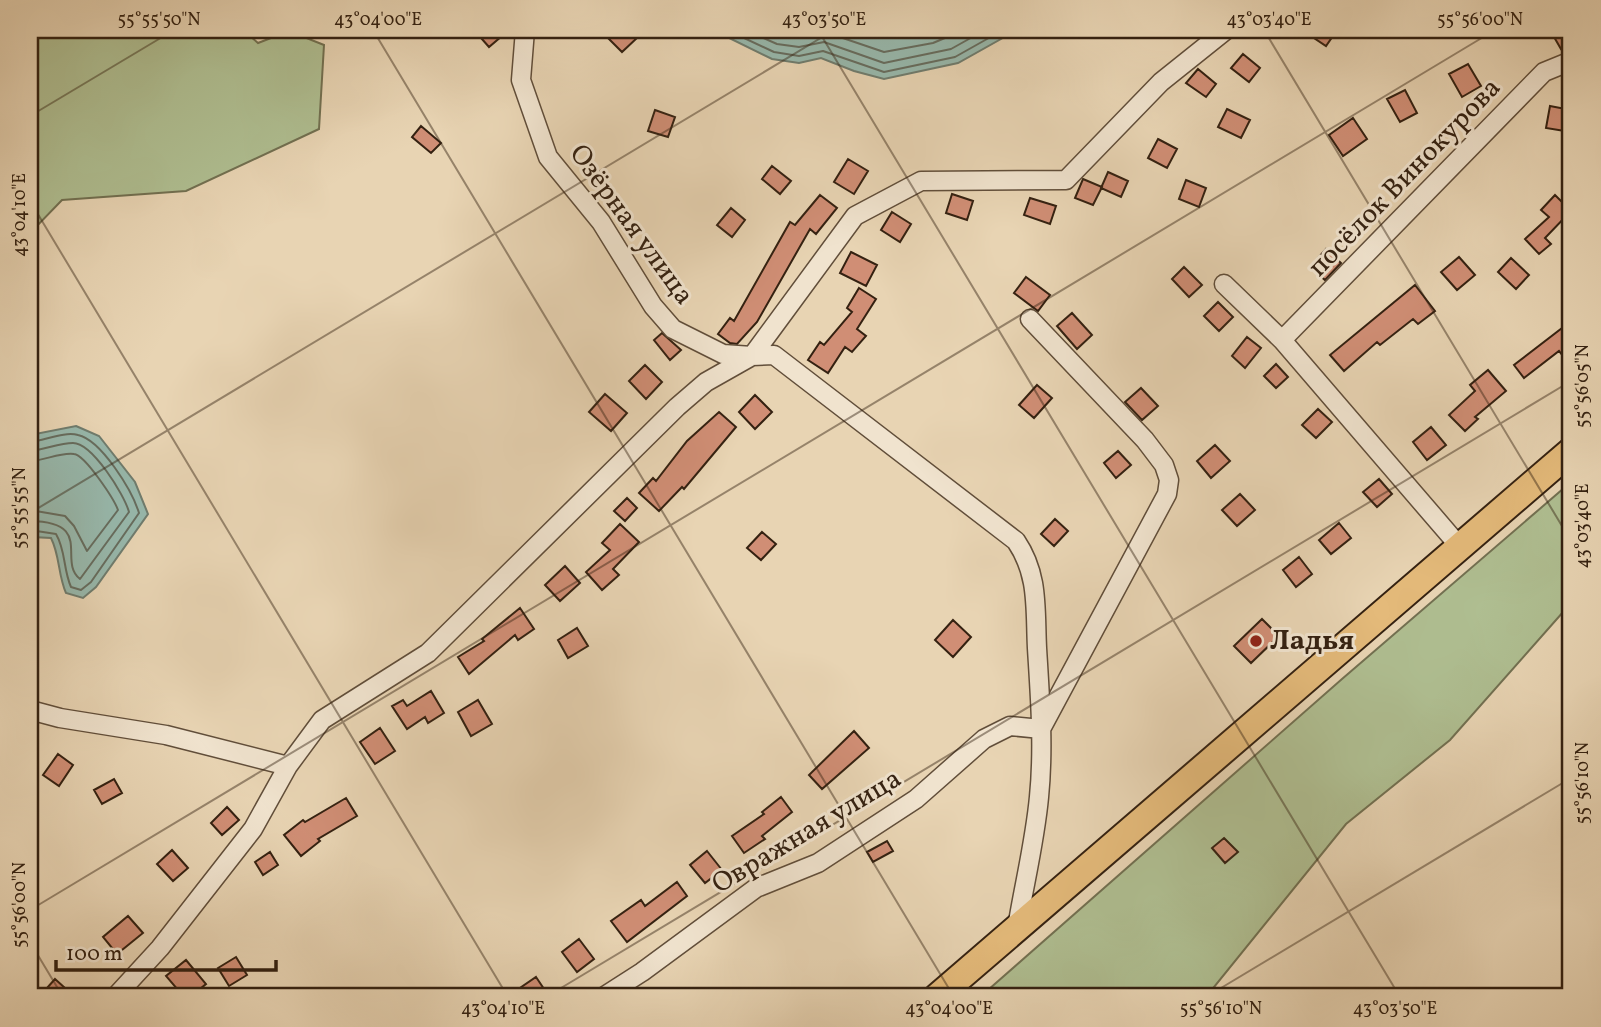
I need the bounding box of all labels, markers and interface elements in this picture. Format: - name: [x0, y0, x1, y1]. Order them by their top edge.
- text: 55°55'50"N: [117, 8, 201, 33]
- text: 43°04'00"E: [334, 8, 422, 33]
- text: 43°03'50"E: [782, 8, 866, 33]
- text: 43°03'40"E: [1226, 8, 1312, 33]
- text: 55°56'00"N: [1437, 8, 1523, 33]
- street label: посёлок Винокурова: [1300, 70, 1510, 286]
- street label: Озёрная улица: [559, 137, 703, 313]
- text: 43°04'10"E: [8, 173, 33, 257]
- text: 55°56'05"N: [1571, 344, 1596, 428]
- text: 55°55'55"N: [8, 467, 33, 549]
- text: 43°03'40"E: [1571, 483, 1596, 569]
- place label: Ладья: [1270, 622, 1354, 661]
- marker: Ладья: [1248, 633, 1264, 649]
- text: 55°56'10"N: [1571, 742, 1596, 824]
- street label: Овражная улица: [705, 760, 909, 904]
- text: 55°56'00"N: [8, 862, 33, 948]
- scale bar: [56, 929, 276, 973]
- text: 100 m: [66, 940, 123, 969]
- text: 43°04'10"E: [461, 997, 545, 1022]
- text: 43°04'00"E: [905, 997, 993, 1022]
- text: 55°56'10"N: [1180, 997, 1262, 1022]
- text: 43°03'50"E: [1353, 997, 1437, 1022]

